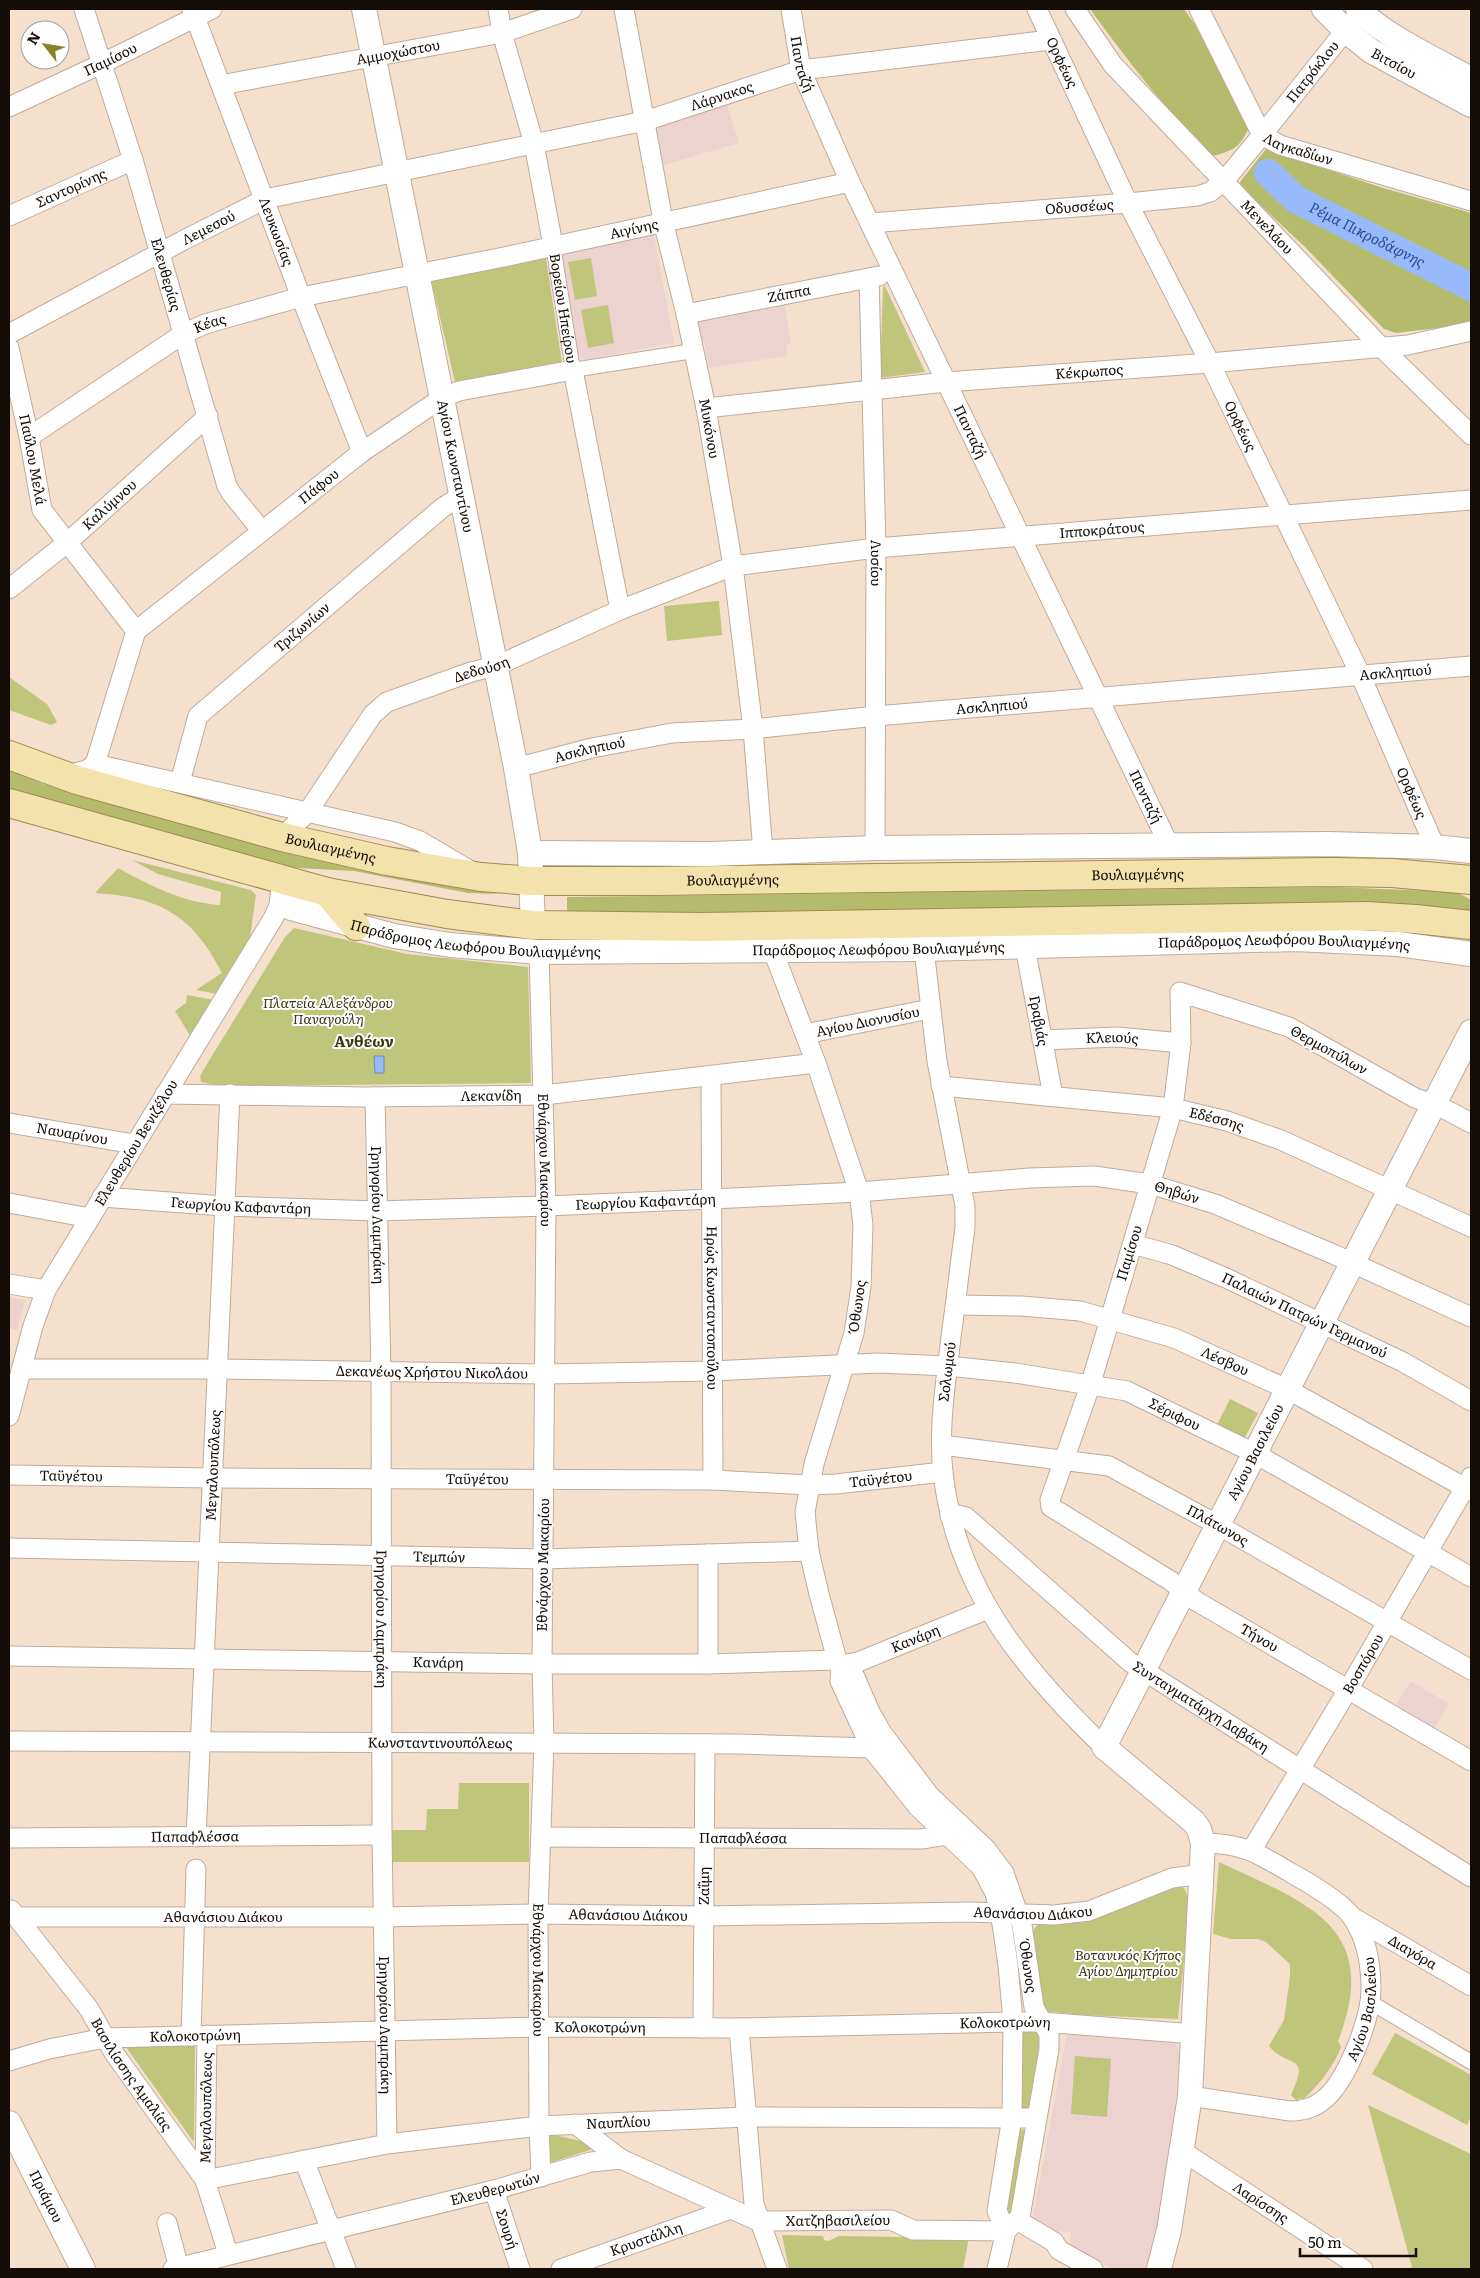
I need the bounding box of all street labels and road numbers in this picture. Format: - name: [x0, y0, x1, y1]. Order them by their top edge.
- street label: Ορφέως: [1042, 33, 1084, 91]
- street label: Αμμοχώστου: [354, 34, 441, 69]
- street label: Πανταζή: [787, 34, 820, 94]
- street label: Πατρόκλου: [1281, 36, 1343, 107]
- street label: Παμίσου: [80, 37, 140, 80]
- street label: Βιτσίου: [1368, 42, 1420, 83]
- street label: Λάρνακος: [687, 75, 755, 115]
- street label: Λαγκαδίων: [1260, 127, 1336, 169]
- street label: Σαντορίνης: [32, 162, 109, 212]
- street label: Οδυσσέως: [1044, 193, 1114, 218]
- street label: Λευκωσίας: [255, 194, 299, 269]
- street label: Μενελάου: [1237, 194, 1298, 258]
- street label: Λεμεσού: [178, 205, 238, 249]
- street label: Αιγίνης: [608, 213, 660, 243]
- street label: Ελευθερίας: [147, 235, 187, 313]
- street label: Βορείου Ηπείρου: [545, 252, 583, 364]
- street label: Ζάππα: [765, 279, 813, 307]
- street label: Κέας: [190, 308, 228, 337]
- street label: Κέκρωπος: [1054, 358, 1124, 383]
- street label: Μυκόνου: [695, 396, 725, 460]
- street label: Ορφέως: [1220, 397, 1262, 454]
- street label: Αγίου Κωνσταντίνου: [433, 398, 480, 534]
- street label: Πανταζή: [950, 401, 992, 461]
- street label: Παύλου Μελά: [15, 412, 52, 507]
- street label: Πάφου: [294, 463, 343, 508]
- street label: Καλύμνου: [77, 474, 140, 534]
- street label: Ιπποκράτους: [1058, 515, 1145, 542]
- street label: Λυσίου: [867, 539, 887, 586]
- street label: Τριζωνίων: [269, 597, 334, 656]
- street label: Δεδούση: [451, 650, 512, 686]
- street label: Ασκληπιού: [1359, 658, 1432, 684]
- street label: Ασκληπιού: [955, 692, 1029, 718]
- street label: Ασκληπιού: [552, 731, 627, 767]
- street label: Ορφέως: [1392, 764, 1432, 822]
- street label: Πανταζή: [1125, 766, 1168, 826]
- street label: Βουλιαγμένης: [283, 827, 378, 867]
- street label: Βουλιαγμένης: [1091, 863, 1184, 884]
- street label: Βουλιαγμένης: [686, 868, 779, 890]
- street label: Παράδρομος Λεωφόρου Βουλιαγμένης: [348, 914, 601, 961]
- street label: Παράδρομος Λεωφόρου Βουλιαγμένης: [1158, 928, 1412, 955]
- street label: Παράδρομος Λεωφόρου Βουλιαγμένης: [752, 936, 1005, 959]
- street label: Γραβιάς: [1025, 994, 1054, 1048]
- street label: Αγίου Διονυσίου: [814, 1000, 921, 1041]
- street label: Θερμοπύλων: [1287, 1020, 1372, 1079]
- street label: Κλειούς: [1085, 1026, 1139, 1048]
- street label: Ελευθερίου Βενιζέλου: [89, 1075, 181, 1209]
- street label: Λεκανίδη: [460, 1084, 522, 1105]
- street label: Εθνάρχου Μακαρίου: [534, 1093, 557, 1227]
- street label: Εδέσσης: [1187, 1101, 1247, 1135]
- street label: Ναυαρίνου: [35, 1117, 109, 1148]
- street label: Γρηγορίου Λαμπράκη: [367, 1146, 390, 1284]
- street label: Θηβών: [1152, 1175, 1202, 1208]
- street label: Γεωργίου Καφαντάρη: [575, 1188, 716, 1214]
- street label: Γεωργίου Καφαντάρη: [170, 1191, 311, 1218]
- street label: Παμίσου: [1110, 1223, 1146, 1283]
- street label: Ηρώς Κωνσταντοπούλου: [703, 1226, 724, 1390]
- street label: Παλαιών Πατρών Γερμανού: [1219, 1266, 1391, 1362]
- street label: Όθωνος: [842, 1278, 870, 1336]
- street label: Σολωμού: [932, 1341, 960, 1403]
- street label: Λέσβου: [1198, 1341, 1253, 1380]
- street label: Δεκανέως Χρήστου Νικολάου: [336, 1360, 528, 1383]
- street label: Σέριφου: [1146, 1392, 1204, 1434]
- street label: Αγίου Βασιλείου: [1221, 1400, 1288, 1503]
- street label: Μεγαλουπόλεως: [199, 1409, 225, 1521]
- street label: Ταϋγέτου: [39, 1464, 103, 1485]
- street label: Ταϋγέτου: [848, 1465, 913, 1491]
- street label: Ταϋγέτου: [445, 1468, 509, 1488]
- street label: Εθνάρχου Μακαρίου: [531, 1498, 553, 1632]
- street label: Πλάτωνος: [1183, 1499, 1253, 1550]
- street label: Τεμπών: [412, 1545, 465, 1566]
- street label: Γρηγορίου Λαμπράκη: [372, 1550, 393, 1688]
- street label: Τήνου: [1236, 1618, 1283, 1656]
- street label: Κανάρη: [887, 1619, 942, 1657]
- street label: Βοσπόρου: [1337, 1630, 1387, 1697]
- street label: Κανάρη: [412, 1651, 464, 1672]
- street label: Συνταγματάρχη Δαβάκη: [1129, 1655, 1273, 1756]
- street label: Κωνσταντινουπόλεως: [368, 1731, 512, 1752]
- street label: Παπαφλέσσα: [151, 1825, 240, 1846]
- street label: Παπαφλέσσα: [699, 1827, 788, 1847]
- street label: Ζαΐμη: [693, 1867, 713, 1905]
- street label: Αθανάσιου Διάκου: [973, 1900, 1093, 1924]
- street label: Εθνάρχου Μακαρίου: [529, 1903, 550, 2037]
- street label: Αθανάσιου Διάκου: [568, 1903, 688, 1925]
- street label: Αθανάσιου Διάκου: [163, 1906, 283, 1926]
- street label: Διαγόρα: [1385, 1929, 1442, 1974]
- street label: Όθωνος: [1015, 1936, 1043, 1994]
- street label: Γρηγορίου Λαμπράκη: [375, 1956, 397, 2094]
- street label: Αγίου Βασιλείου: [1341, 1956, 1380, 2064]
- street label: Κολοκοτρώνη: [959, 2011, 1051, 2032]
- street label: Βασιλίσσης Αμαλίας: [87, 2014, 178, 2134]
- street label: Κολοκοτρώνη: [554, 2016, 646, 2037]
- street label: Κολοκοτρώνη: [149, 2024, 241, 2046]
- street label: Μεγαλουπόλεως: [194, 2052, 216, 2164]
- street label: Ναυπλίου: [586, 2110, 651, 2133]
- street label: Πριάμου: [25, 2166, 69, 2225]
- street label: Ελευθερωτών: [448, 2166, 542, 2209]
- street label: Λαρίσσης: [1229, 2176, 1293, 2227]
- street label: Σουρή: [492, 2206, 524, 2251]
- street label: Χατζηβασιλείου: [786, 2209, 890, 2230]
- street label: Κρυστάλλη: [607, 2216, 684, 2260]

